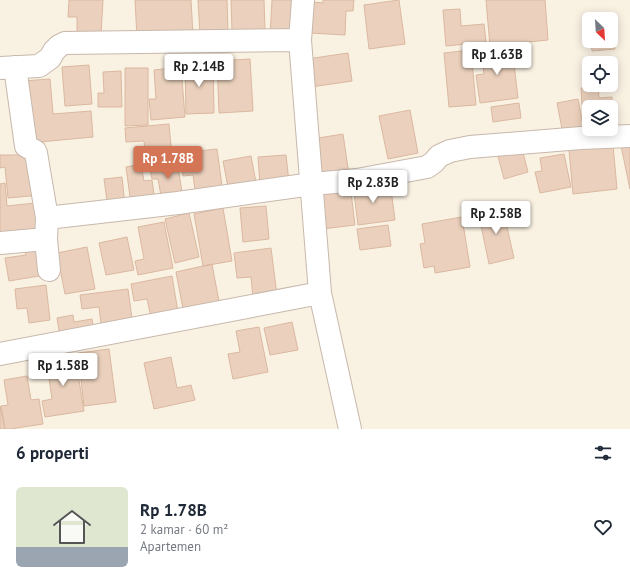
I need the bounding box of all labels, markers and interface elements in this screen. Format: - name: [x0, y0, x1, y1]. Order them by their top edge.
- north arrow: [582, 12, 618, 48]
- map controls: [582, 12, 618, 136]
- pin: Rp 1.63B: [456, 42, 538, 76]
- text: Rp 1.63B: [471, 46, 523, 63]
- pin: Rp 2.14B: [158, 54, 240, 88]
- button: locate: [582, 56, 618, 92]
- text: Rp 2.14B: [173, 58, 225, 75]
- button: layers: [582, 100, 618, 136]
- pin: Rp 1.78B: [127, 146, 209, 180]
- text: Rp 1.78B: [142, 150, 194, 167]
- pin: Rp 2.83B: [332, 170, 414, 204]
- text: Rp 2.83B: [347, 174, 399, 191]
- pin: Rp 2.58B: [455, 201, 537, 235]
- text: Rp 2.58B: [470, 205, 522, 222]
- pin: Rp 1.58B: [22, 353, 104, 387]
- text: Rp 1.58B: [37, 357, 89, 374]
- text: 6 properti: [16, 442, 89, 464]
- icon: filters: [592, 442, 614, 464]
- text: Rp 1.78B: [140, 499, 207, 521]
- icon: home: [48, 503, 96, 551]
- icon: heart: [592, 516, 614, 538]
- text: 2 kamar · 60 m²: [140, 521, 228, 538]
- text: Apartemen: [140, 538, 201, 555]

